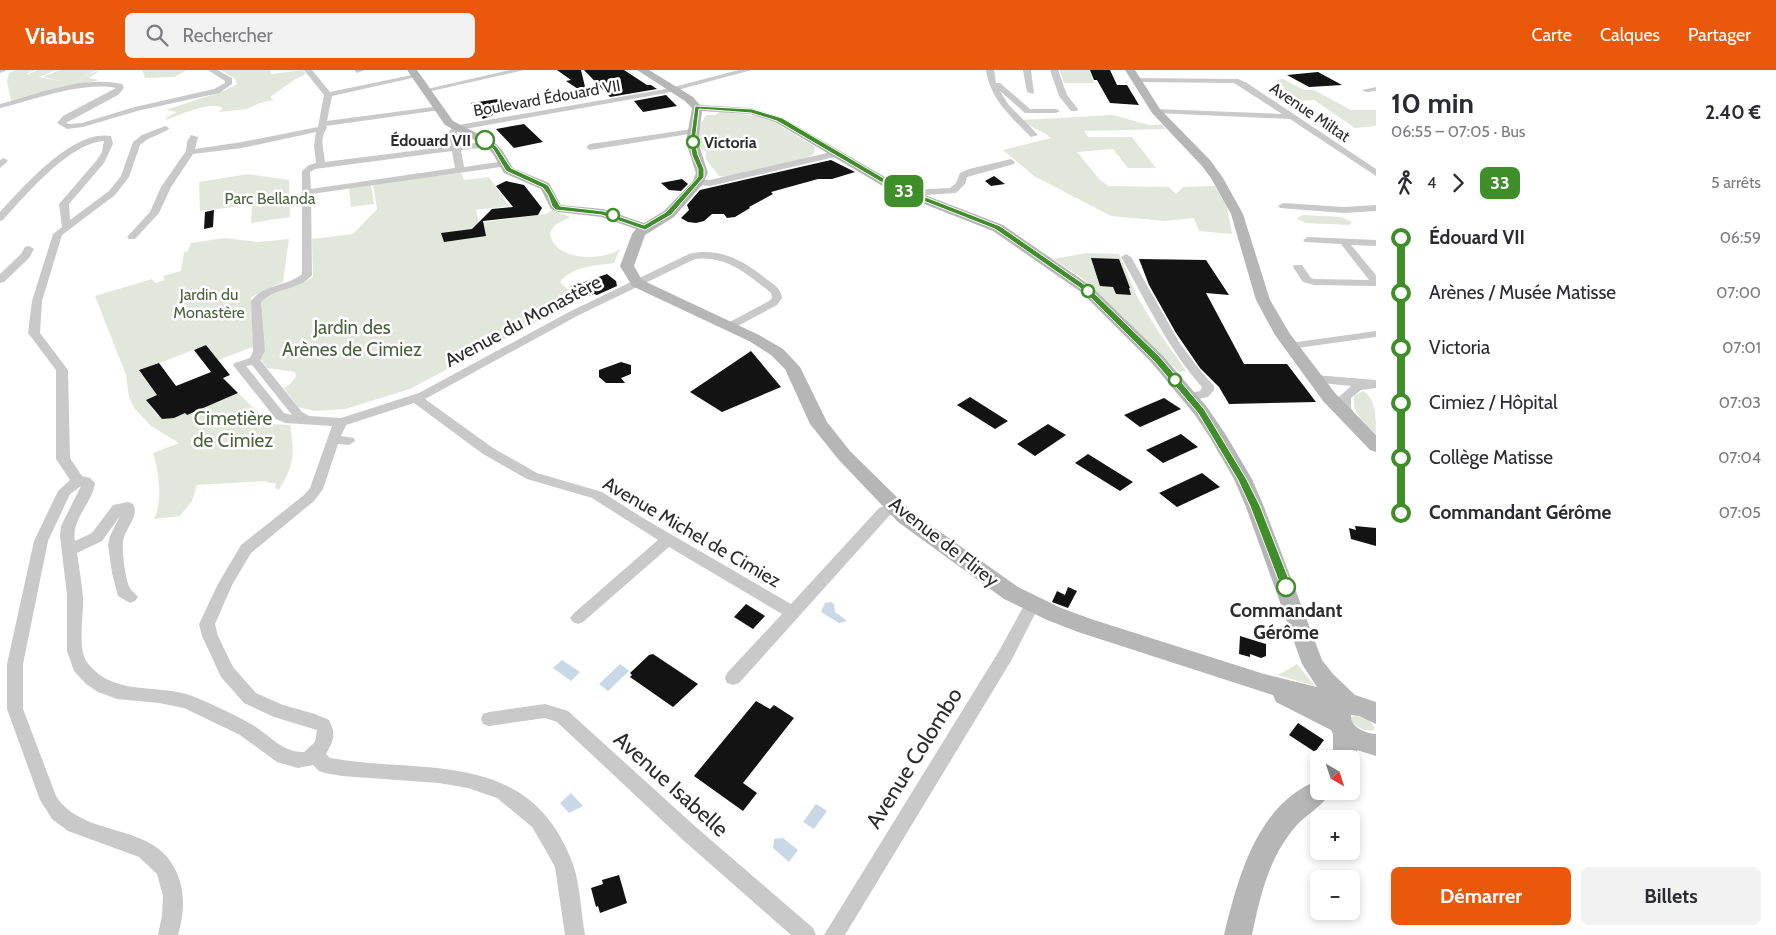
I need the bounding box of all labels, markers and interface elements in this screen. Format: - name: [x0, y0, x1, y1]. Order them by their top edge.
- search box: [125, 13, 475, 58]
- text: Viabus: [25, 21, 95, 50]
- icon: search: [143, 21, 171, 49]
- text: Rechercher: [183, 24, 272, 47]
- text: Carte: [1531, 24, 1572, 46]
- text: Calques: [1600, 24, 1660, 46]
- text: Partager: [1688, 24, 1751, 46]
- street label: Boulevard Édouard VII: [472, 76, 622, 120]
- street label: Avenue Miltat: [1266, 78, 1354, 146]
- text: 10 min: [1391, 86, 1474, 120]
- text: 2.40 €: [1705, 101, 1761, 124]
- text: 06:55 – 07:05 · Bus: [1391, 122, 1525, 141]
- marker: Édouard VII: [475, 130, 495, 150]
- place label: Édouard VII: [390, 131, 471, 150]
- place label: Victoria: [704, 133, 757, 152]
- marker: Victoria: [686, 135, 700, 149]
- icon: walk: [1391, 169, 1419, 197]
- icon: forward: [1444, 169, 1472, 197]
- text: 33: [1490, 172, 1510, 194]
- text: 4: [1427, 173, 1436, 192]
- text: 5 arrêts: [1711, 173, 1761, 192]
- line badge: 33: [882, 175, 926, 207]
- text: 33: [894, 180, 914, 202]
- park label: Parc Bellanda: [225, 189, 316, 208]
- unlabelled marker: [606, 208, 620, 222]
- text: Édouard VII: [1429, 226, 1525, 249]
- text: 06:59: [1720, 228, 1761, 247]
- street label: Avenue du Monastère: [441, 270, 605, 372]
- text: Arènes / Musée Matisse: [1429, 281, 1616, 304]
- text: 07:00: [1716, 283, 1761, 302]
- unlabelled marker: [1081, 284, 1095, 298]
- park label: Jardin du Monastère: [173, 285, 245, 322]
- park label: Jardin des Arènes de Cimiez: [282, 316, 422, 361]
- text: Victoria: [1429, 336, 1490, 359]
- text: 07:01: [1722, 338, 1761, 357]
- unlabelled marker: [1168, 373, 1182, 387]
- text: Cimiez / Hôpital: [1429, 391, 1558, 414]
- text: 07:03: [1719, 393, 1761, 412]
- park label: Cimetière de Cimiez: [193, 407, 273, 452]
- text: Collège Matisse: [1429, 446, 1553, 469]
- text: 07:04: [1718, 448, 1761, 467]
- street label: Avenue Michel de Cimiez: [599, 472, 785, 592]
- street label: Avenue de Flirey: [885, 492, 1004, 592]
- text: Commandant Gérôme: [1429, 501, 1611, 524]
- text: 07:05: [1719, 503, 1761, 522]
- marker: Commandant Gérôme: [1276, 577, 1296, 597]
- place label: Commandant Gérôme: [1230, 599, 1343, 644]
- street label: Avenue Colombo: [860, 683, 968, 833]
- street label: Avenue Isabelle: [608, 726, 734, 842]
- north arrow: [1310, 750, 1360, 800]
- map controls: [1310, 750, 1360, 920]
- button: +: [1310, 810, 1360, 860]
- button: Démarrer: [1391, 867, 1571, 925]
- button: Billets: [1581, 867, 1761, 925]
- button: −: [1310, 870, 1360, 920]

